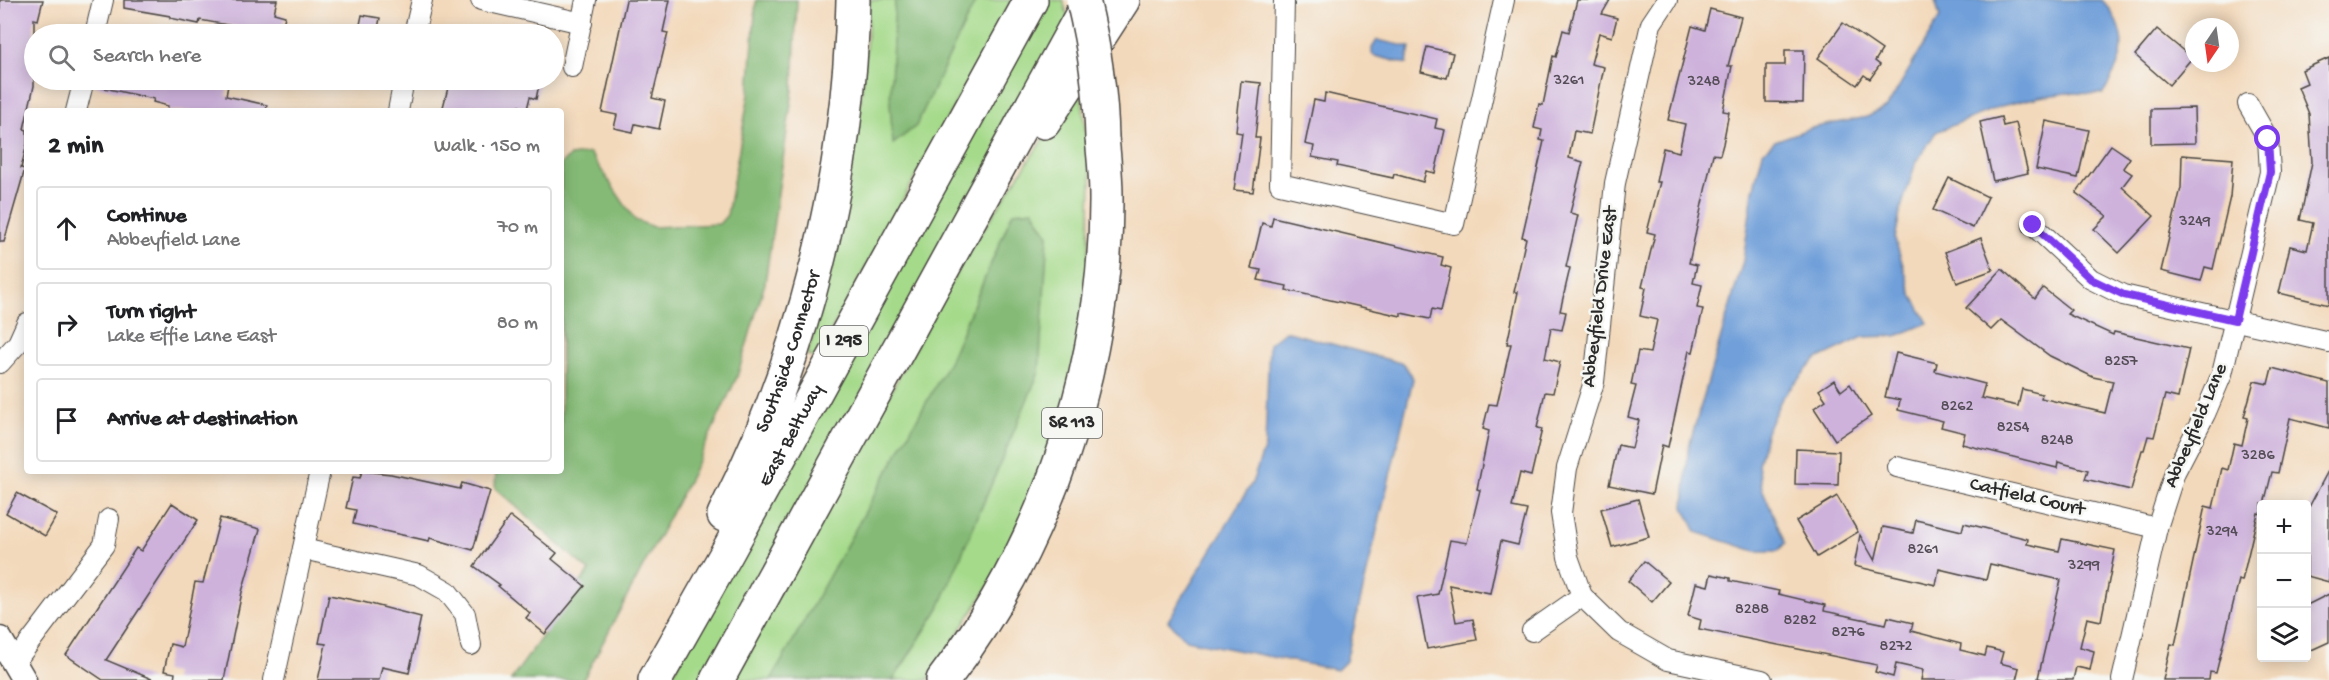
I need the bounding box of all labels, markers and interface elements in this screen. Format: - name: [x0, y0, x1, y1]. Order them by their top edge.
- north arrow: [2185, 18, 2239, 72]
- search box: [24, 24, 564, 90]
- icon: search: [45, 41, 78, 74]
- text: Search here: [93, 44, 201, 70]
- house number: 3261: [1553, 72, 1584, 91]
- house number: 3248: [1687, 73, 1720, 92]
- route start: [2254, 125, 2280, 151]
- text: 2 min: [48, 132, 103, 163]
- text: Walk · 150 m: [434, 136, 540, 159]
- street label: Abbeyfield Drive East: [1578, 203, 1624, 389]
- text: Continue: [107, 204, 187, 230]
- route end: [2019, 211, 2045, 237]
- icon: ahead: [50, 212, 83, 245]
- house number: 3249: [2178, 213, 2211, 232]
- text: 70 m: [497, 217, 538, 240]
- text: Abbeyfield Lane: [107, 230, 240, 253]
- street label: Southside Connector: [751, 267, 827, 436]
- text: Turn right: [107, 300, 195, 326]
- icon: right: [50, 308, 83, 341]
- text: 80 m: [497, 313, 538, 336]
- text: Lake Effie Lane East: [107, 326, 276, 349]
- road number: I 295: [820, 326, 868, 356]
- house number: 8257: [2104, 353, 2138, 372]
- street label: Abbeyfield Lane: [2160, 360, 2234, 492]
- street label: East Beltway: [754, 380, 829, 491]
- house number: 8262: [1941, 398, 1973, 417]
- icon: arrive: [50, 404, 83, 437]
- text: Arrive at destination: [107, 407, 297, 433]
- road number: SR 113: [1042, 408, 1102, 438]
- house number: 8254: [1997, 419, 2030, 438]
- house number: 8248: [2041, 432, 2074, 451]
- house number: 3286: [2240, 447, 2275, 466]
- street label: Catfield Court: [1967, 474, 2089, 523]
- map controls: [2257, 500, 2311, 662]
- button: +: [2257, 500, 2311, 554]
- house number: 3294: [2205, 523, 2238, 542]
- house number: 8261: [1907, 541, 1939, 560]
- button: −: [2257, 554, 2311, 608]
- house number: 3299: [2067, 557, 2100, 576]
- house number: 8288: [1735, 601, 1769, 620]
- button: layers: [2257, 608, 2311, 662]
- house number: 8282: [1783, 612, 1817, 631]
- house number: 8276: [1831, 624, 1865, 643]
- house number: 8272: [1880, 638, 1913, 657]

